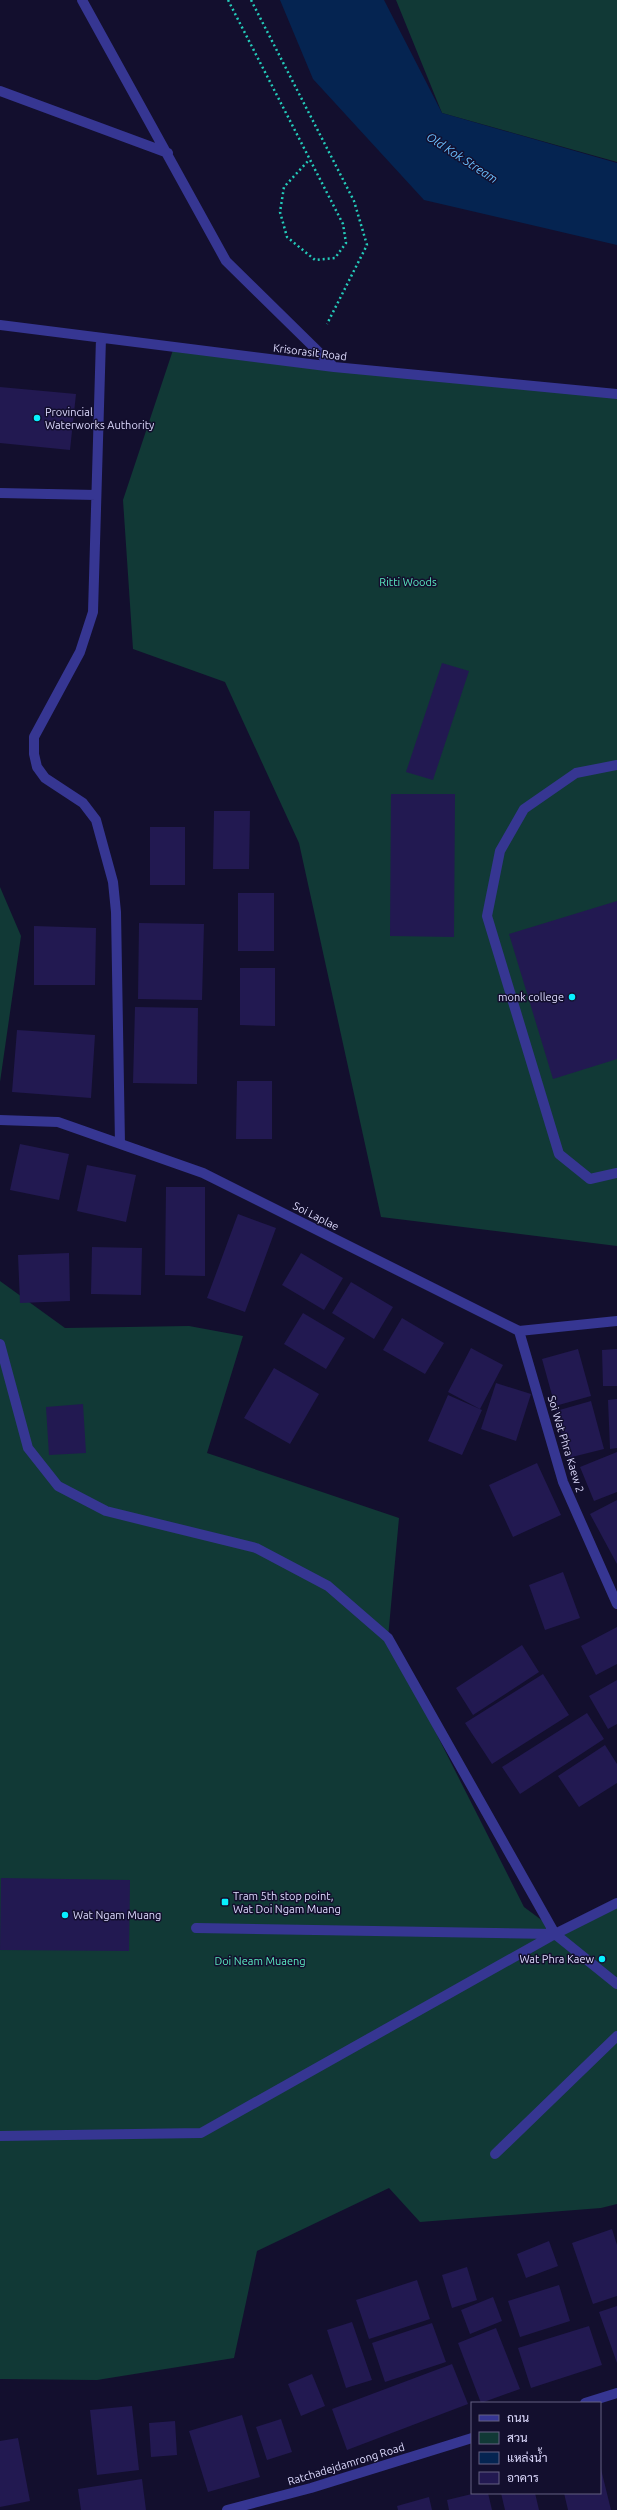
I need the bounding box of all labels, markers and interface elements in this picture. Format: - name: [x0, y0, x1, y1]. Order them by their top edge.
- water label: Old Kok Stream: [424, 130, 500, 185]
- street label: Krisorasit Road: [272, 342, 348, 362]
- place label: Provincial Waterworks Authority: [45, 406, 155, 431]
- marker: Provincial Waterworks Authority: [32, 413, 42, 423]
- park label: Ritti Woods: [379, 576, 437, 588]
- place label: monk college: [498, 991, 564, 1003]
- marker: monk college: [567, 992, 577, 1002]
- street label: Soi Laplae: [291, 1199, 341, 1233]
- street label: Soi Wat Phra Kaew 2: [546, 1394, 586, 1494]
- place label: Tram 5th stop point, Wat Doi Ngam Muang: [233, 1890, 341, 1915]
- marker: Tram 5th stop point, Wat Doi Ngam Muang: [220, 1897, 230, 1907]
- place label: Wat Ngam Muang: [73, 1909, 161, 1921]
- marker: Wat Ngam Muang: [60, 1910, 70, 1920]
- place label: Wat Phra Kaew: [519, 1953, 594, 1965]
- marker: Wat Phra Kaew: [597, 1954, 607, 1964]
- park label: Doi Neam Muaeng: [214, 1955, 306, 1967]
- legend: [471, 2402, 601, 2494]
- text: ถนน: [507, 2411, 530, 2424]
- text: สวน: [507, 2431, 528, 2444]
- street label: Ratchadejdamrong Road: [286, 2440, 406, 2488]
- text: แหล่งน้ำ: [507, 2447, 547, 2464]
- text: อาคาร: [507, 2471, 539, 2484]

